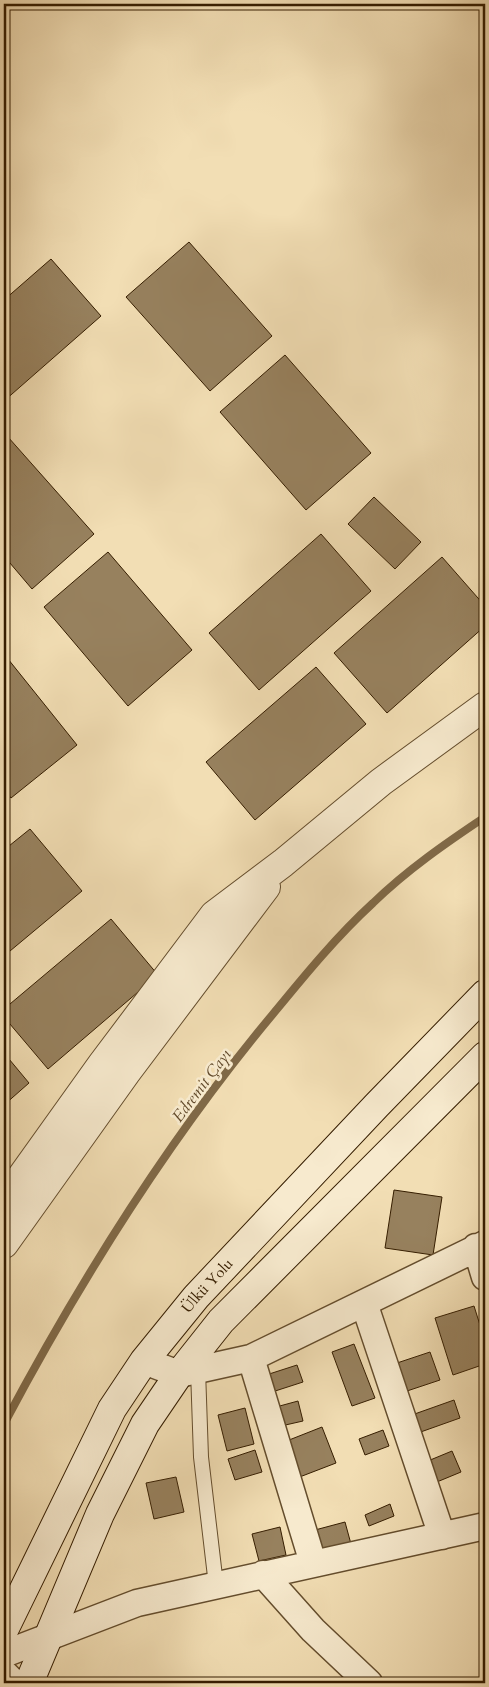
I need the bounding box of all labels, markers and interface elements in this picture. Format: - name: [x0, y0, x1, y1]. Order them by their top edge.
- water label: Edremit Çayı: [167, 1044, 237, 1127]
- street label: Ülkü Yolu: [177, 1254, 237, 1317]

